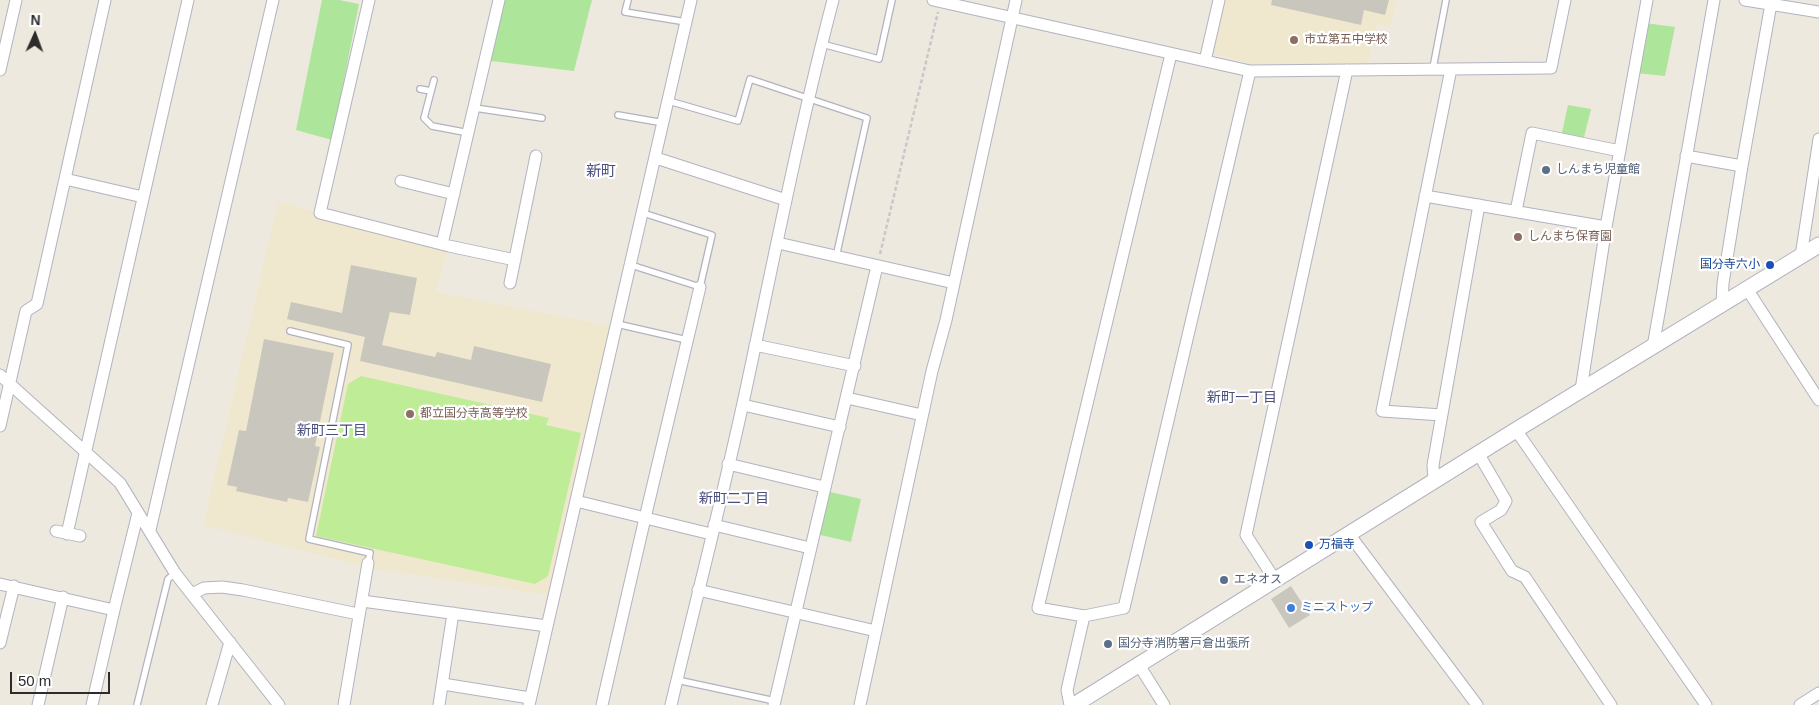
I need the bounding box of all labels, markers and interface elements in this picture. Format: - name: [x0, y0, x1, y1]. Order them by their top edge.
- north arrow: [10, 10, 60, 60]
- text: N: [30, 12, 41, 28]
- place label: 市立第五中学校: [1304, 33, 1388, 47]
- marker: 市立第五中学校: [1288, 34, 1300, 46]
- district label: 新町: [586, 163, 616, 181]
- place label: しんまち児童館: [1556, 163, 1640, 177]
- marker: しんまち児童館: [1540, 164, 1552, 176]
- place label: しんまち保育園: [1528, 230, 1612, 244]
- marker: しんまち保育園: [1512, 231, 1524, 243]
- place label: 国分寺六小: [1700, 258, 1760, 272]
- marker: 国分寺六小: [1764, 259, 1776, 271]
- district label: 新町一丁目: [1207, 390, 1277, 406]
- place label: 都立国分寺高等学校: [420, 407, 528, 421]
- marker: 都立国分寺高等学校: [404, 408, 416, 420]
- district label: 新町三丁目: [297, 423, 367, 439]
- district label: 新町二丁目: [699, 491, 769, 507]
- place label: 万福寺: [1319, 538, 1355, 552]
- marker: 万福寺: [1303, 539, 1315, 551]
- place label: エネオス: [1234, 573, 1282, 587]
- marker: エネオス: [1218, 574, 1230, 586]
- place label: ミニストップ: [1301, 601, 1373, 615]
- marker: ミニストップ: [1285, 602, 1297, 614]
- place label: 国分寺消防署戸倉出張所: [1118, 637, 1250, 651]
- marker: 国分寺消防署戸倉出張所: [1102, 638, 1114, 650]
- scale bar: [12, 662, 112, 694]
- text: 50 m: [18, 672, 51, 689]

